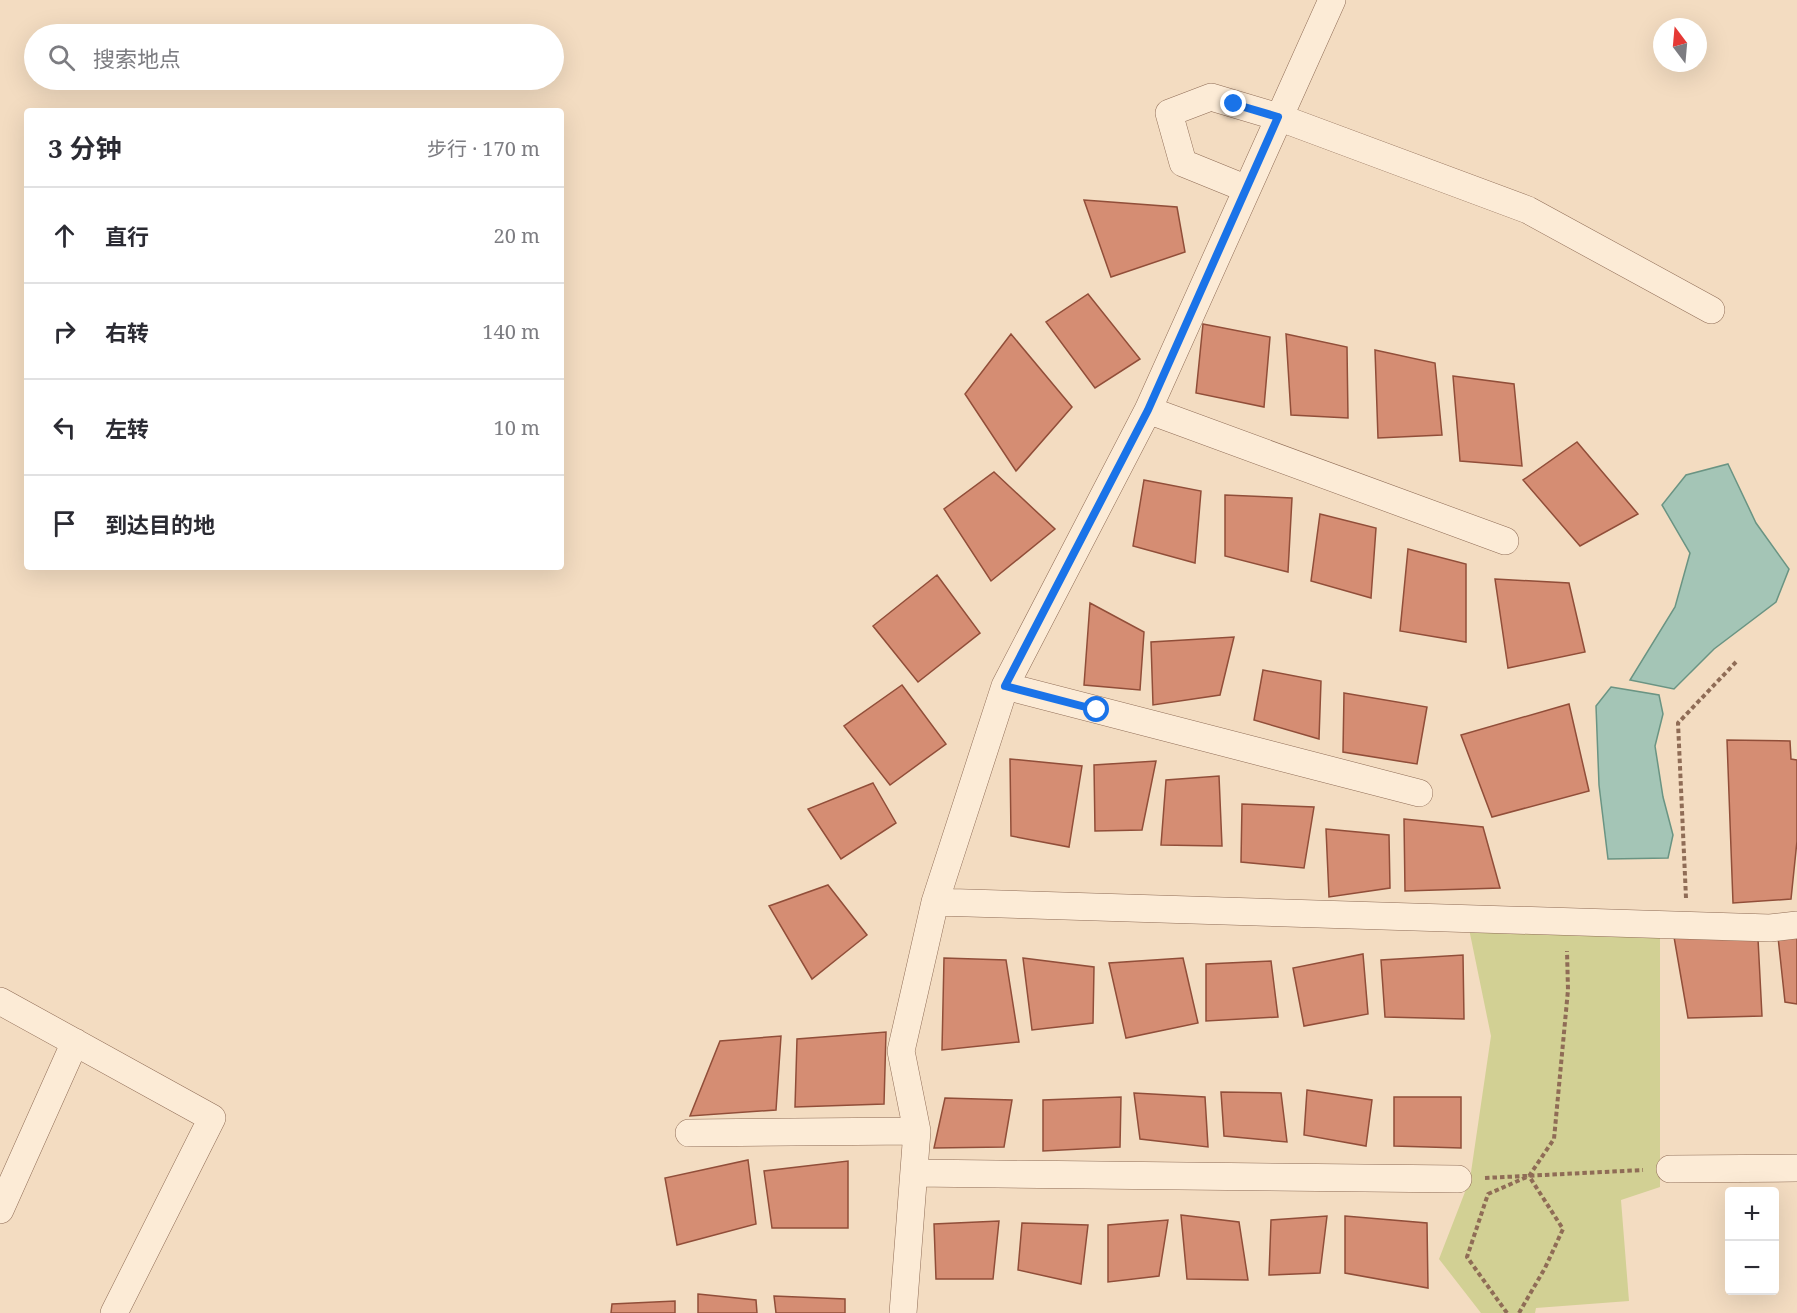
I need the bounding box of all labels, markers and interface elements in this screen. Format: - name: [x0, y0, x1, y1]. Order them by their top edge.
- north arrow: [1653, 18, 1707, 72]
- search box: [24, 24, 564, 90]
- icon: search: [45, 41, 78, 74]
- text: 搜索地点: [93, 43, 181, 73]
- route end: [1220, 90, 1246, 116]
- text: 3 分钟: [48, 130, 121, 166]
- text: 步行 · 170 m: [427, 135, 540, 162]
- icon: ahead: [48, 219, 81, 252]
- text: 直行: [105, 221, 149, 251]
- text: 20 m: [494, 222, 540, 249]
- icon: right: [48, 315, 81, 348]
- text: 右转: [105, 317, 149, 347]
- text: 140 m: [482, 318, 540, 345]
- icon: left: [48, 411, 81, 444]
- text: 左转: [105, 413, 149, 443]
- text: 10 m: [494, 414, 540, 441]
- icon: arrive: [48, 507, 81, 540]
- text: 到达目的地: [105, 509, 215, 539]
- route start: [1083, 696, 1109, 722]
- map controls: [1725, 1187, 1779, 1295]
- button: +: [1725, 1187, 1779, 1241]
- button: −: [1725, 1241, 1779, 1295]

